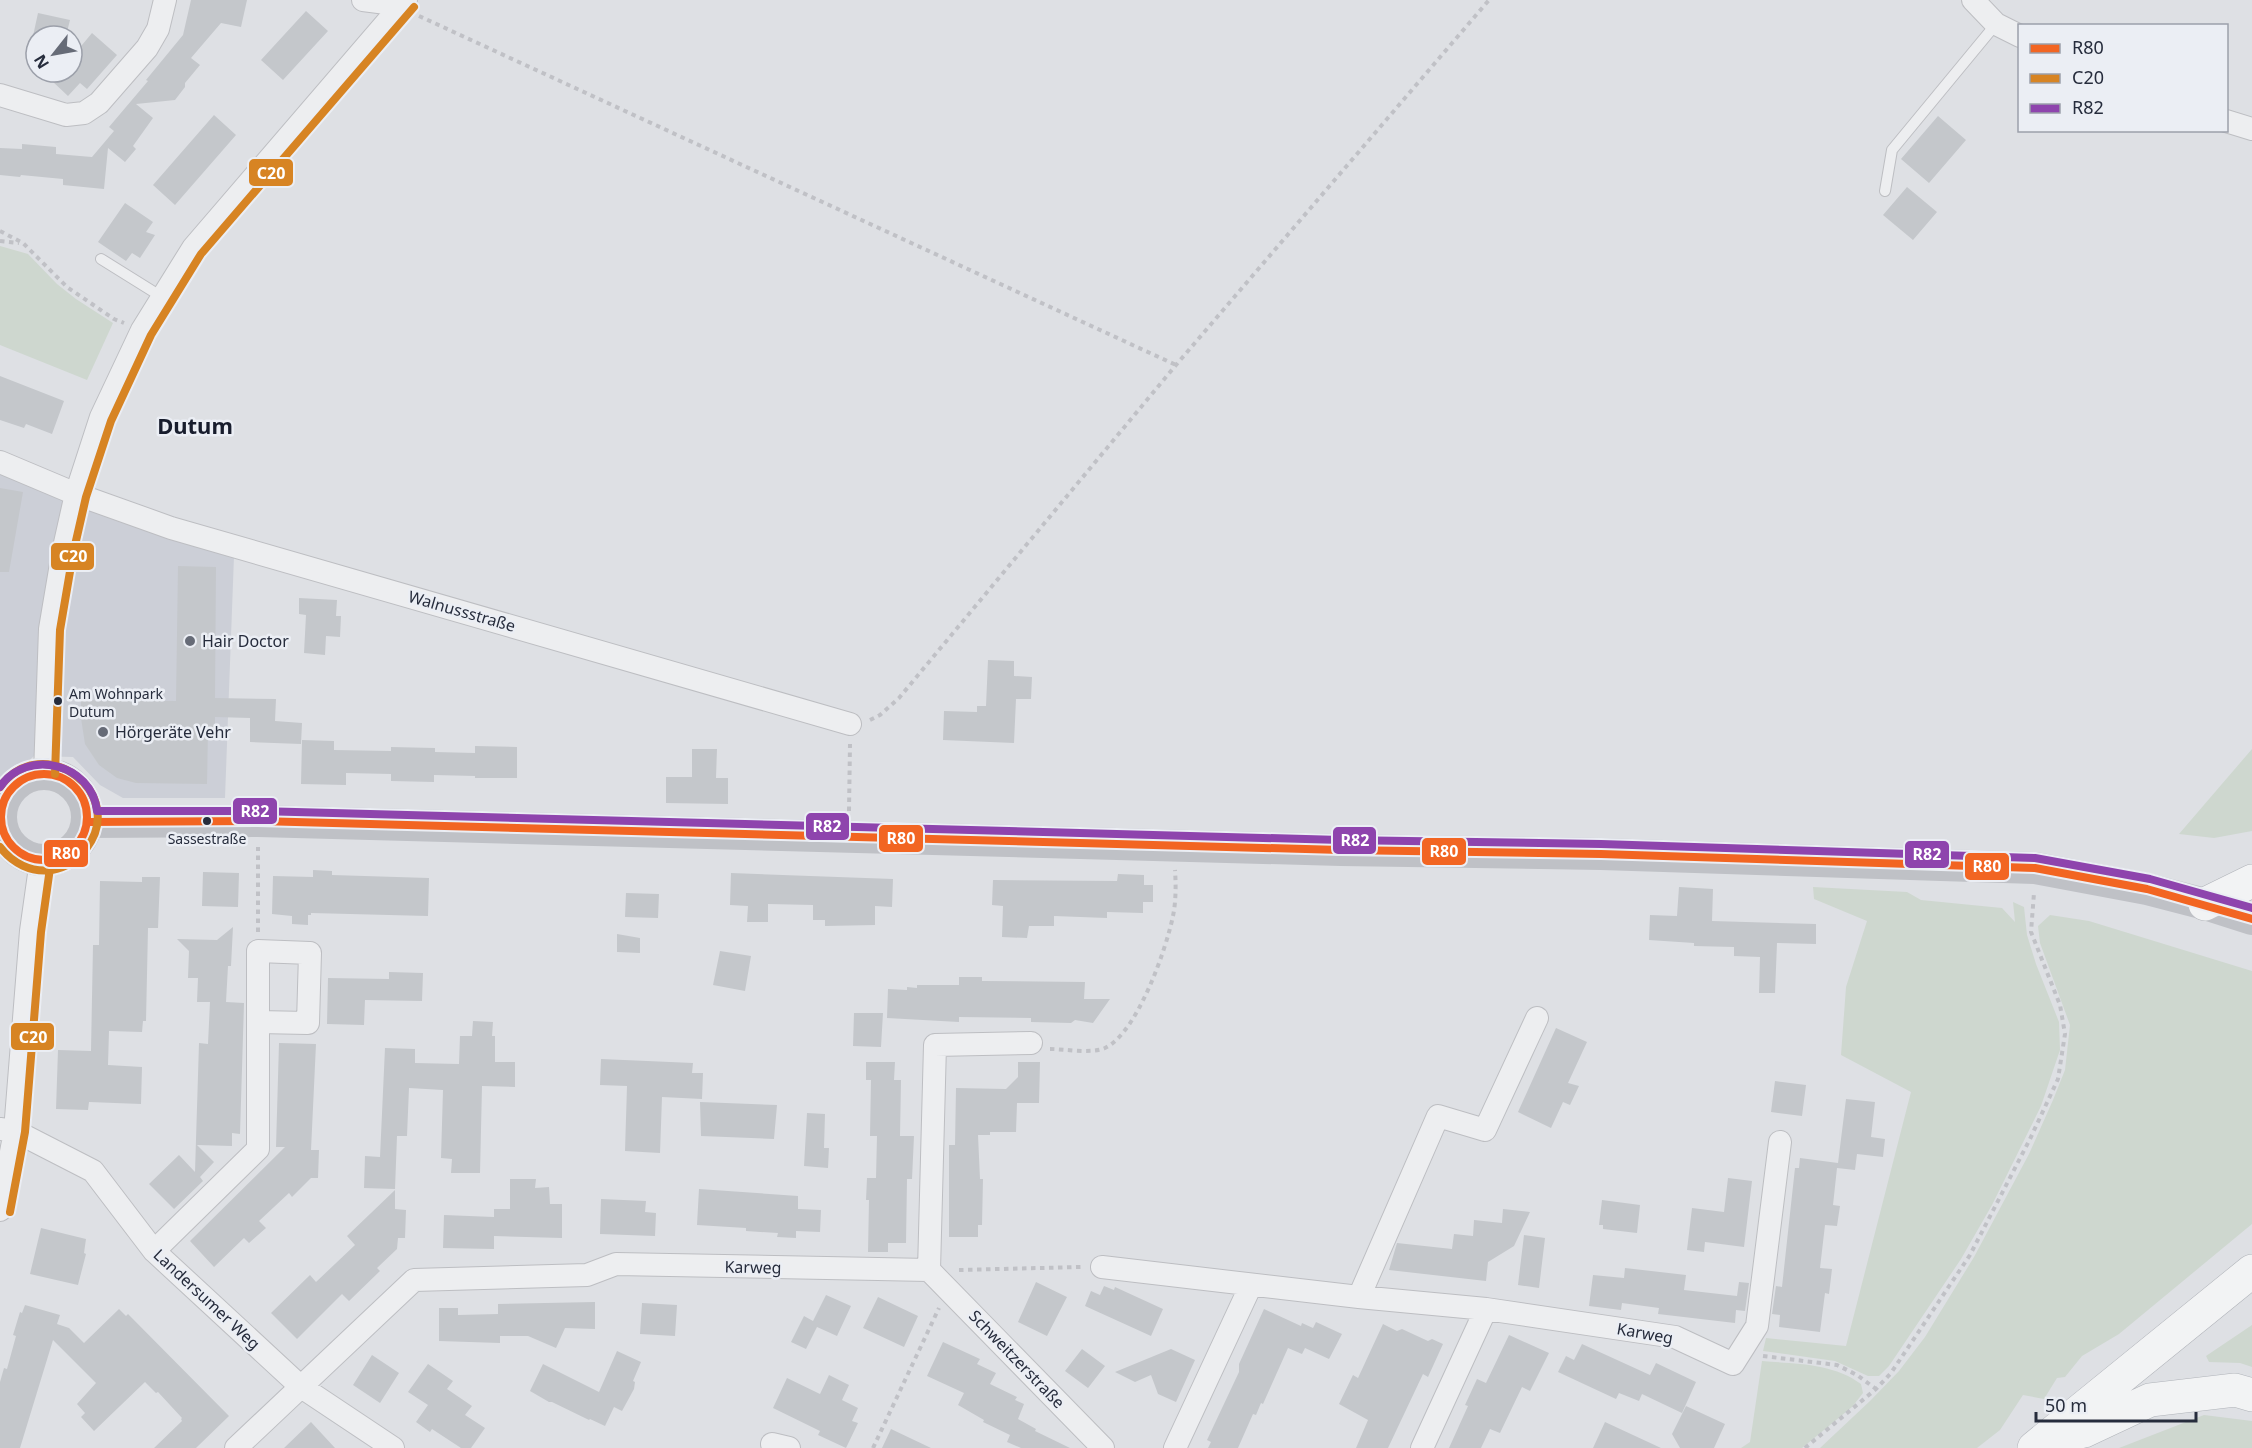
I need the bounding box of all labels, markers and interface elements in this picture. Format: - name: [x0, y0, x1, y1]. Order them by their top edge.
- north arrow: [24, 24, 84, 84]
- legend: [2018, 24, 2228, 132]
- text: R80: [2072, 35, 2104, 59]
- text: N: [28, 50, 54, 73]
- text: C20: [2072, 65, 2104, 89]
- text: R82: [2072, 95, 2104, 119]
- line badge: C20: [248, 158, 294, 187]
- text: C20: [257, 162, 285, 184]
- district label: Dutum: [157, 410, 233, 440]
- line badge: C20: [50, 542, 95, 571]
- text: C20: [59, 545, 87, 567]
- street label: Walnussstraße: [406, 585, 518, 637]
- place label: Hair Doctor: [202, 630, 289, 652]
- marker: Hair Doctor: [183, 634, 197, 648]
- place label: Am Wohnpark Dutum: [69, 684, 163, 721]
- marker: Am Wohnpark Dutum: [52, 695, 64, 707]
- place label: Hörgeräte Vehr: [115, 721, 231, 743]
- marker: Hörgeräte Vehr: [96, 725, 110, 739]
- line badge: R82: [232, 797, 278, 825]
- text: R82: [241, 800, 269, 822]
- line badge: R82: [805, 812, 850, 841]
- marker: Sassestraße: [201, 815, 213, 827]
- text: R82: [813, 815, 841, 837]
- line badge: R80: [878, 824, 924, 853]
- line badge: R82: [1332, 826, 1377, 855]
- text: R80: [887, 827, 915, 849]
- place label: Sassestraße: [168, 829, 246, 848]
- text: R82: [1341, 829, 1369, 851]
- line badge: R80: [1421, 837, 1467, 866]
- line badge: R80: [43, 839, 89, 868]
- text: R80: [1430, 840, 1458, 862]
- line badge: R82: [1904, 840, 1950, 869]
- text: R80: [52, 842, 80, 864]
- text: R82: [1913, 843, 1941, 865]
- line badge: R80: [1964, 852, 2010, 881]
- text: R80: [1973, 855, 2001, 877]
- line badge: C20: [10, 1022, 55, 1051]
- text: C20: [19, 1026, 47, 1048]
- street label: Landersumer Weg: [149, 1244, 265, 1354]
- street label: Karweg: [724, 1256, 782, 1278]
- street label: Schweitzerstraße: [964, 1305, 1070, 1413]
- street label: Karweg: [1615, 1317, 1675, 1349]
- scale bar: [2036, 1385, 2196, 1423]
- text: 50 m: [2045, 1393, 2087, 1417]

